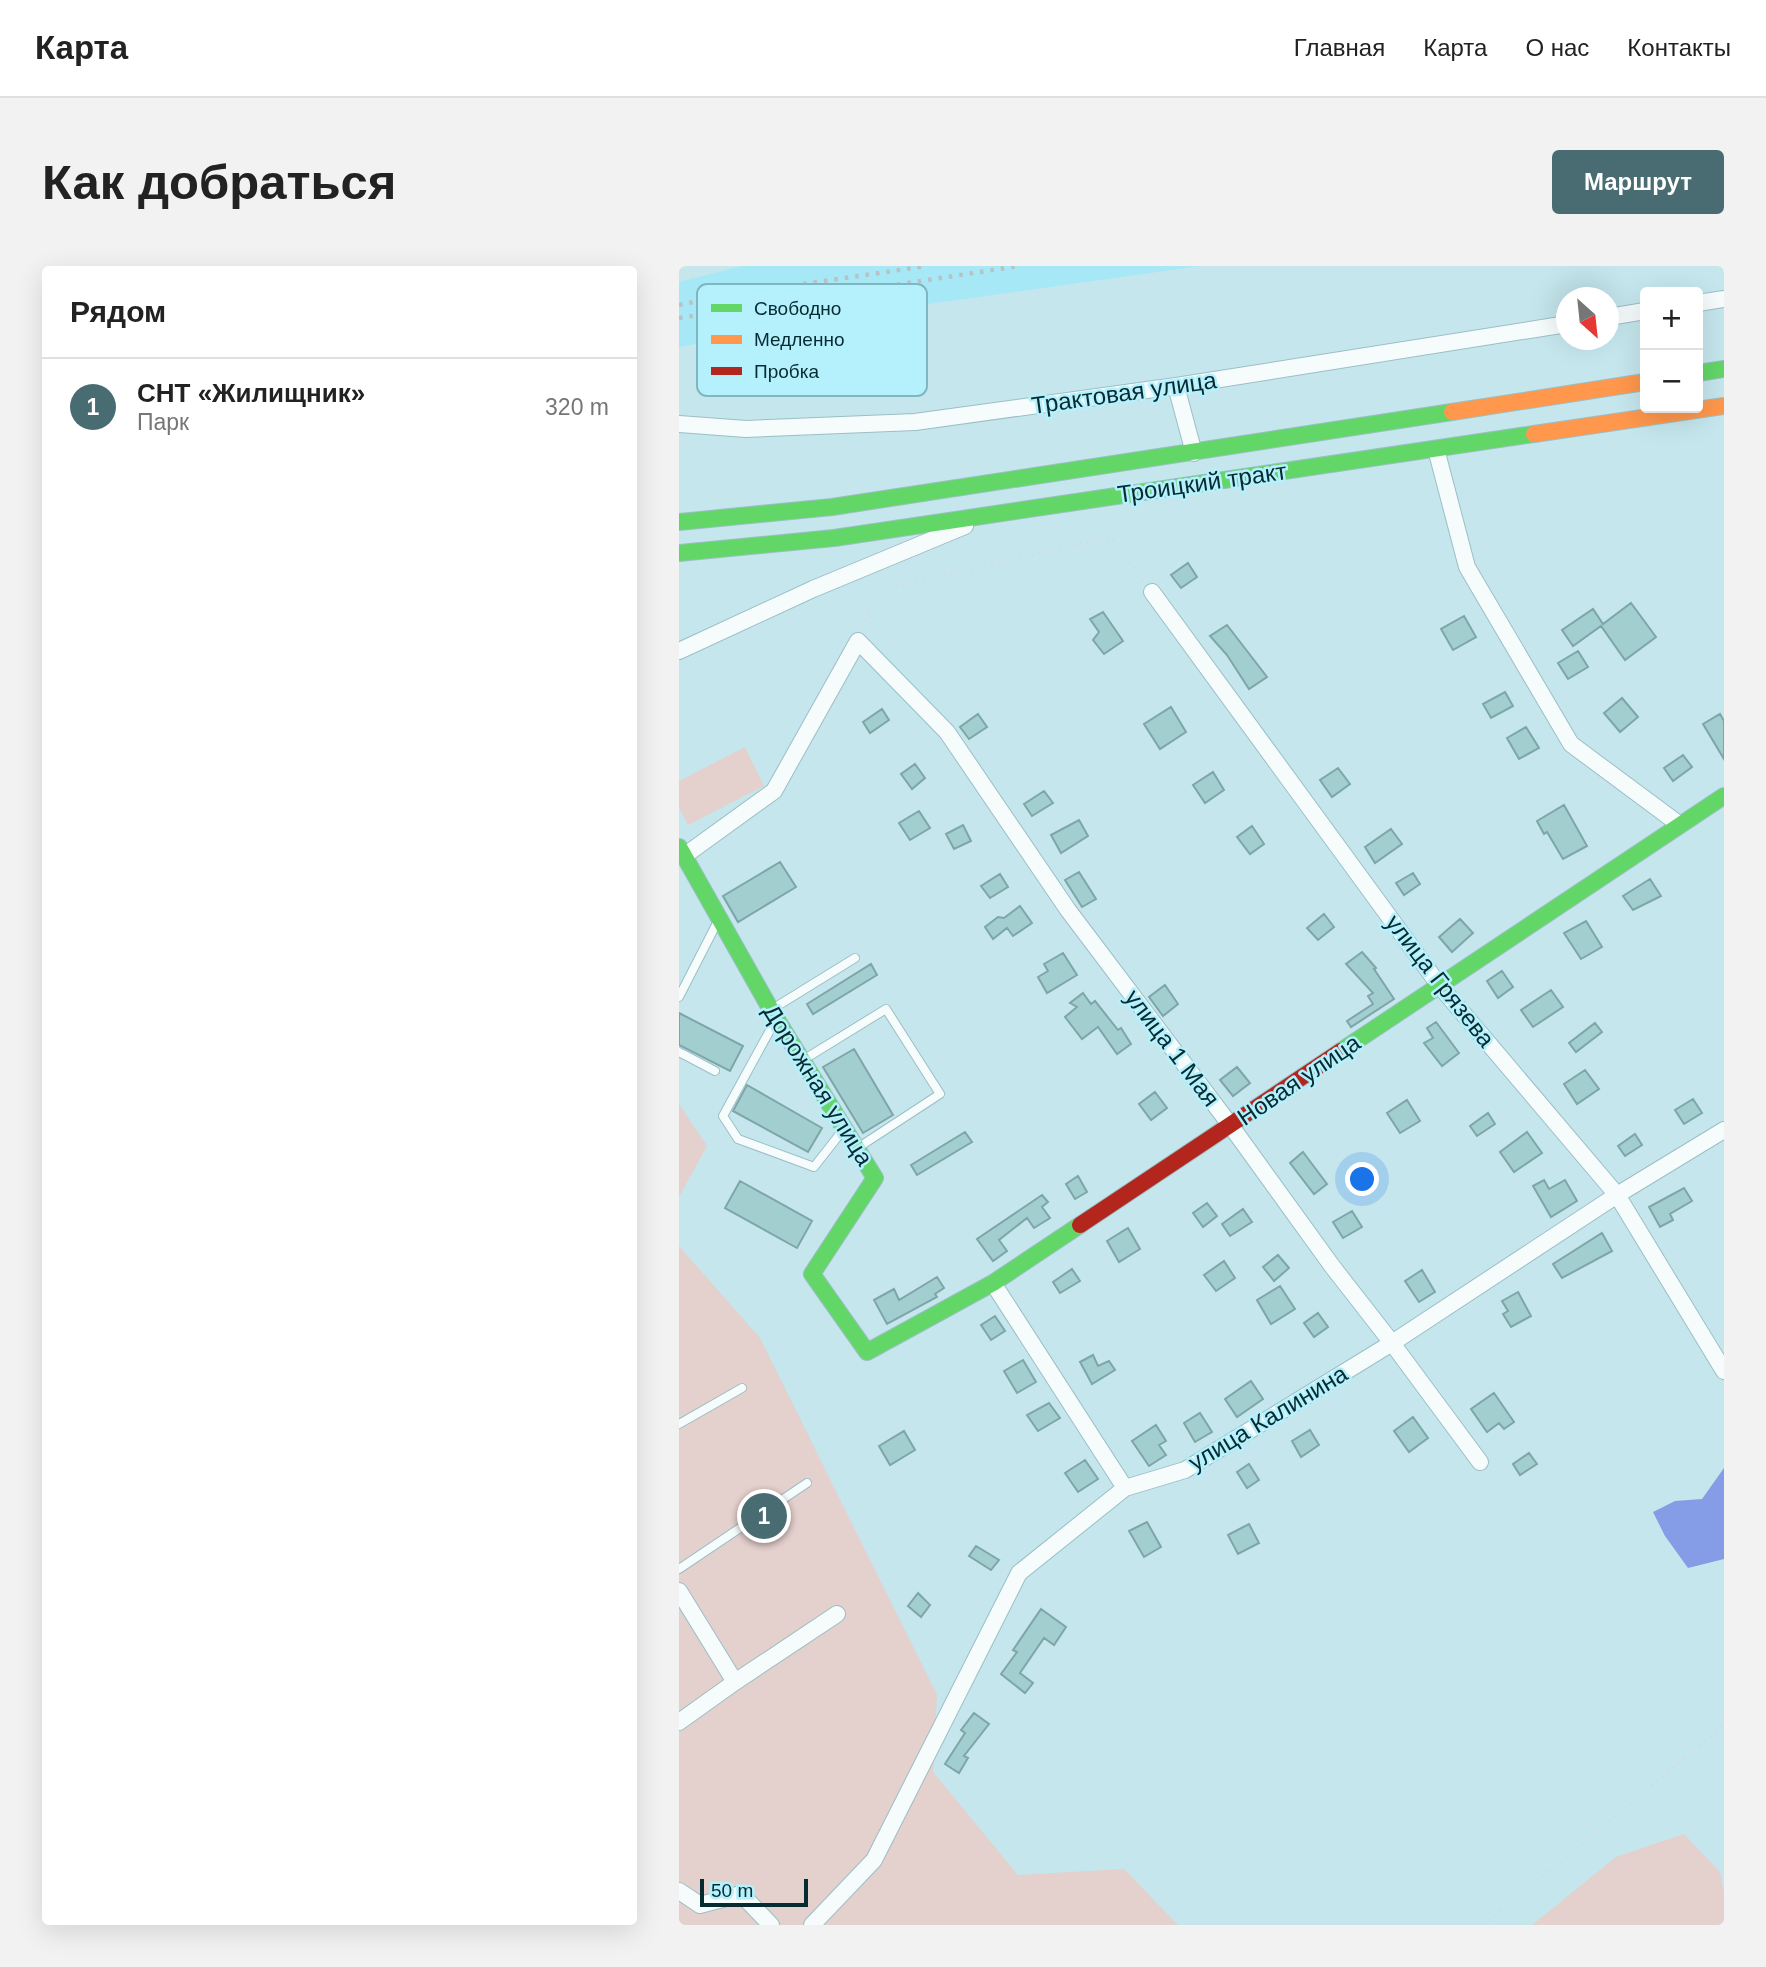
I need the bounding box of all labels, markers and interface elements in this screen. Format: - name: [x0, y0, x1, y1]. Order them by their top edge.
- text: Карта: [35, 29, 128, 66]
- text: Главная: [1294, 34, 1385, 61]
- text: Карта: [1423, 34, 1487, 61]
- text: О нас: [1525, 34, 1589, 61]
- text: Контакты: [1627, 34, 1731, 61]
- button: Маршрут: [1552, 150, 1724, 214]
- text: Как добраться: [42, 155, 396, 209]
- legend: [697, 284, 927, 396]
- north arrow: [1556, 287, 1619, 350]
- map controls: [1640, 287, 1703, 413]
- button: +: [1640, 287, 1703, 350]
- text: Рядом: [70, 295, 166, 328]
- text: Свободно: [754, 298, 841, 319]
- text: Медленно: [754, 329, 844, 350]
- button: −: [1640, 350, 1703, 413]
- text: Пробка: [754, 361, 819, 382]
- street label: Трактовая улица: [1030, 366, 1219, 419]
- text: СНТ «Жилищник»: [137, 378, 365, 408]
- text: 1: [87, 394, 99, 420]
- text: 320 m: [545, 394, 609, 420]
- text: Парк: [137, 409, 189, 435]
- street label: Троицкий тракт: [1116, 457, 1288, 508]
- street label: улица Грязева: [1380, 909, 1501, 1053]
- street label: улица 1 Мая: [1120, 984, 1225, 1111]
- street label: Дорожная улица: [758, 999, 879, 1171]
- street label: Новая улица: [1232, 1028, 1366, 1131]
- your location: [1345, 1162, 1379, 1196]
- street label: улица Калинина: [1183, 1359, 1353, 1476]
- pin: 1: [741, 1490, 787, 1542]
- scale bar: [700, 1876, 809, 1908]
- text: 50 m: [711, 1880, 753, 1901]

